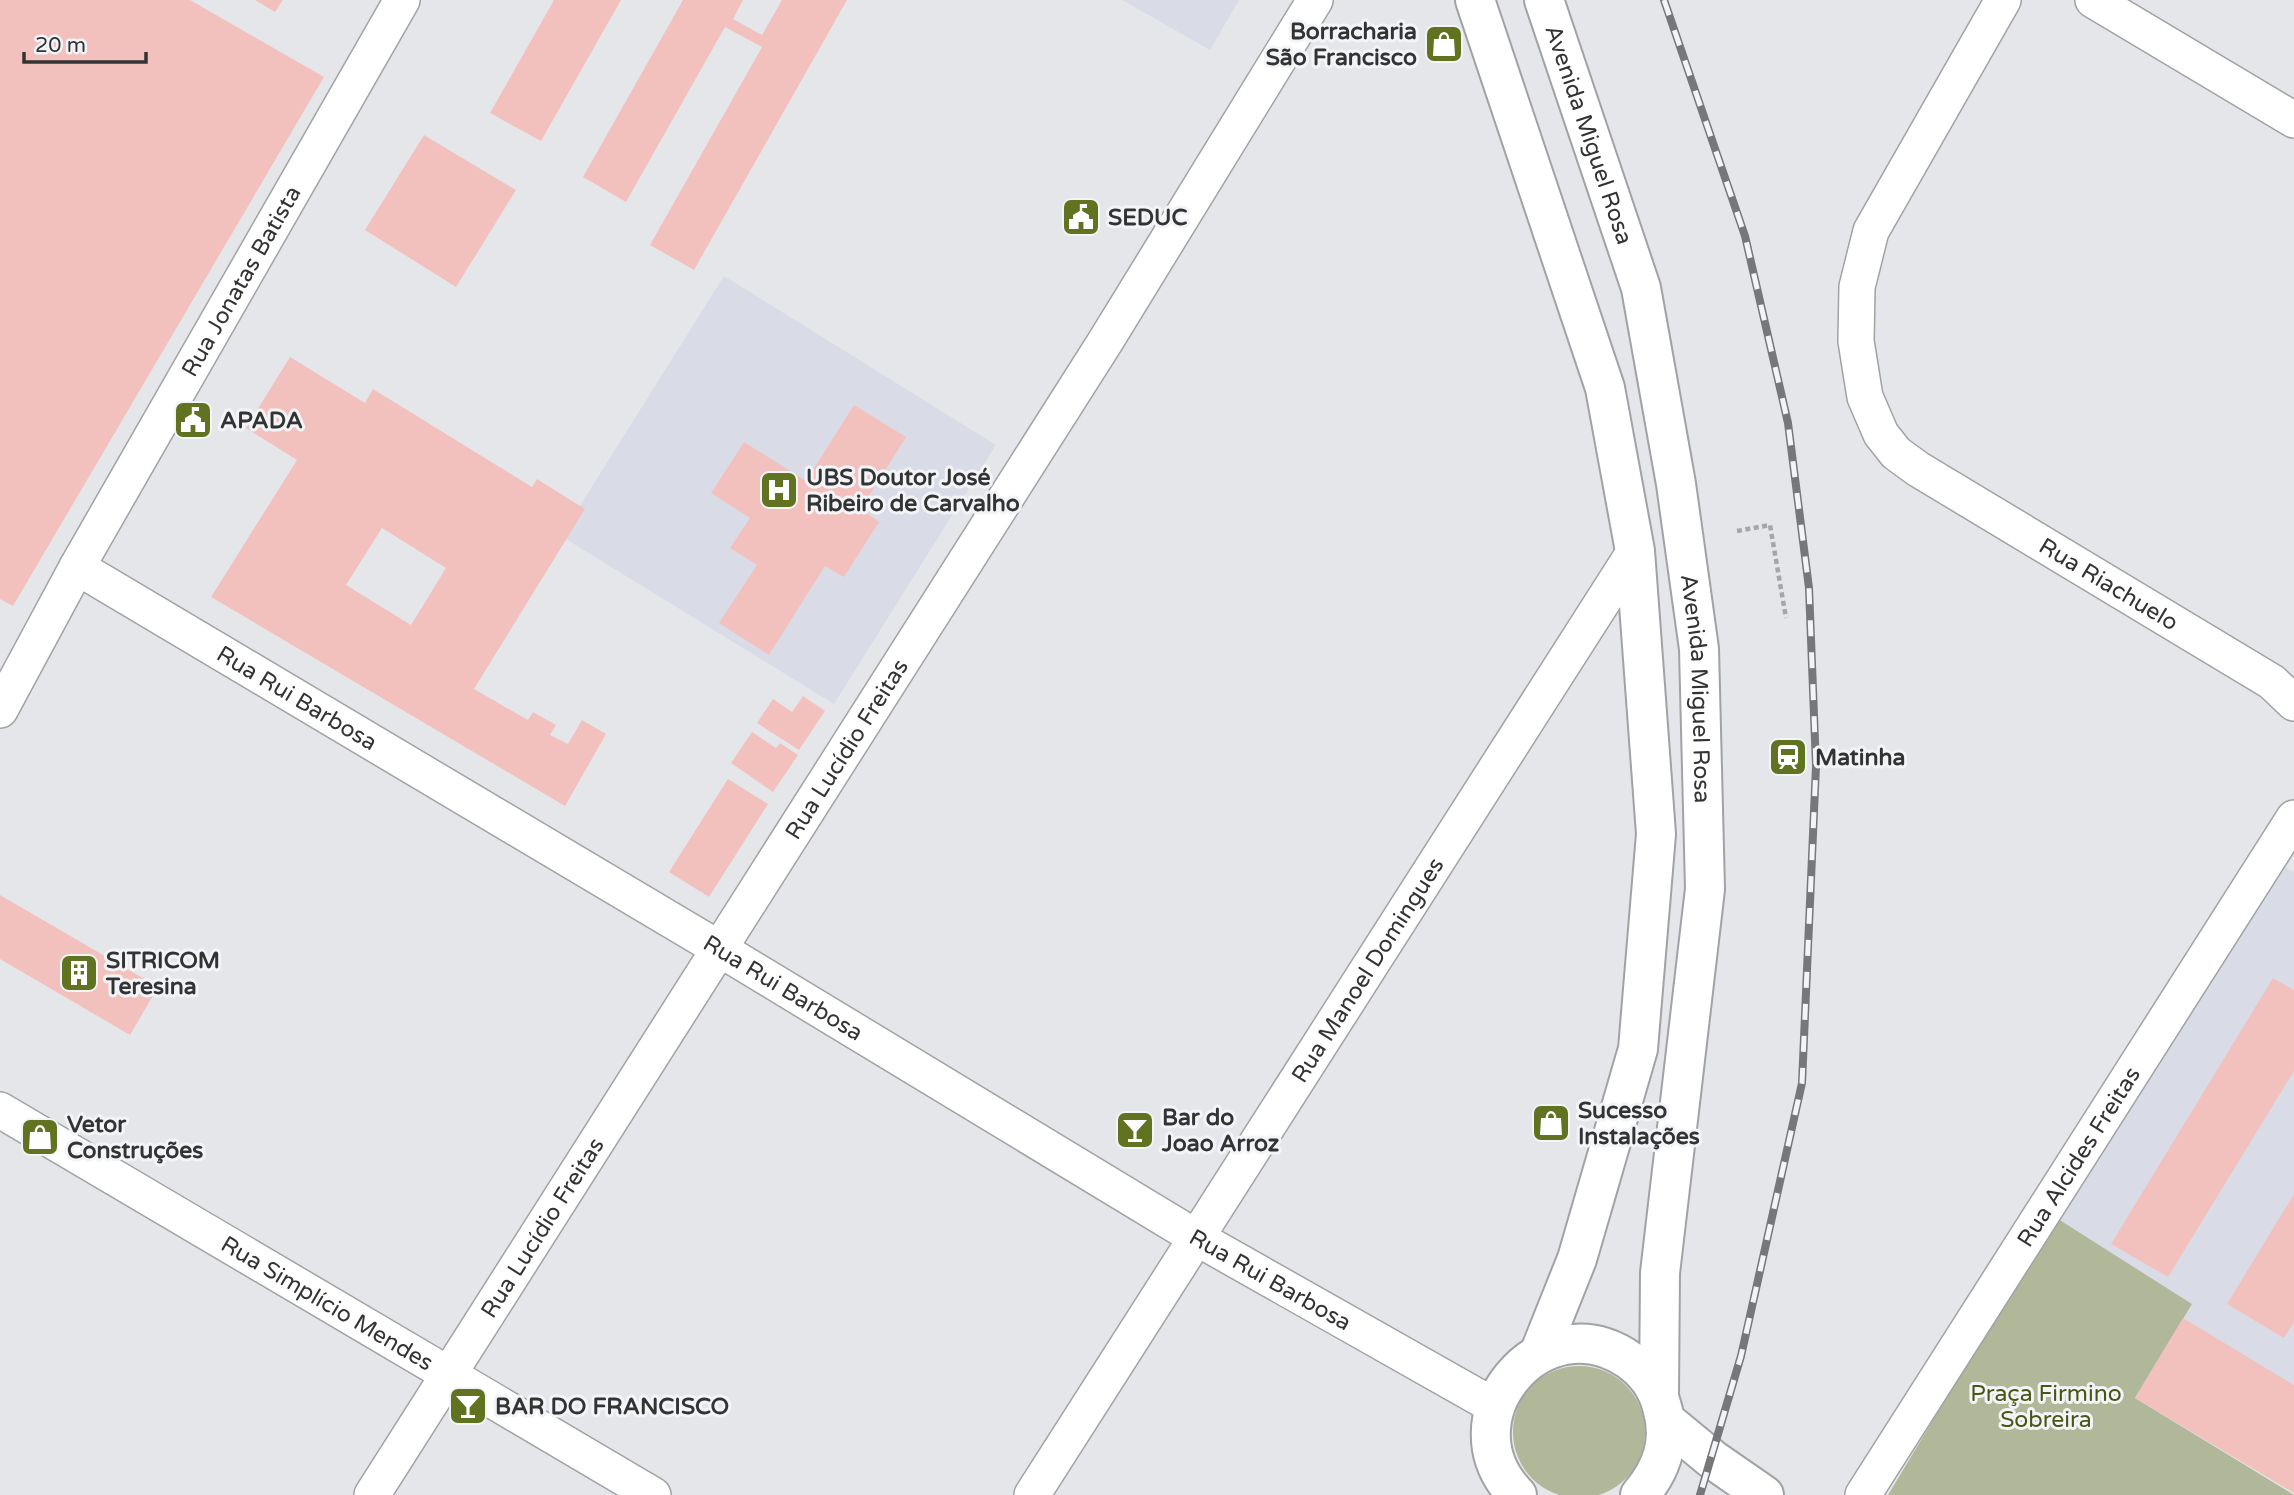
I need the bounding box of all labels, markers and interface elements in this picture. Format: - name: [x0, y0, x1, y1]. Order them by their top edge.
- place label: Borracharia São Francisco: [1266, 18, 1417, 72]
- scale bar: [24, 21, 147, 65]
- street label: Avenida Miguel Rosa: [1538, 21, 1638, 248]
- shop icon: Borracharia São Francisco: [1423, 23, 1465, 65]
- text: 20 m: [35, 33, 86, 58]
- street label: Rua Jonatas Batista: [176, 181, 307, 382]
- public building icon: SEDUC: [1060, 196, 1102, 238]
- place label: SEDUC: [1108, 204, 1188, 232]
- public building icon: APADA: [172, 399, 214, 441]
- place label: APADA: [220, 407, 303, 435]
- place label: UBS Doutor José Ribeiro de Carvalho: [806, 464, 1020, 518]
- hospital icon: UBS Doutor José Ribeiro de Carvalho: [758, 469, 800, 511]
- street label: Rua Riachuelo: [2034, 532, 2183, 637]
- street label: Avenida Miguel Rosa: [1674, 572, 1716, 804]
- street label: Rua Rui Barbosa: [211, 640, 382, 757]
- street label: Rua Lucídio Freitas: [779, 654, 915, 845]
- station icon: Matinha: [1767, 736, 1809, 778]
- place label: Matinha: [1815, 744, 1905, 772]
- street label: Rua Manoel Domingues: [1286, 853, 1450, 1088]
- street label: Rua Rui Barbosa: [698, 929, 868, 1047]
- place label: SITRICOM Teresina: [105, 947, 220, 1001]
- building icon: SITRICOM Teresina: [58, 952, 100, 994]
- street label: Rua Alcides Freitas: [2012, 1062, 2147, 1253]
- place label: Sucesso Instalações: [1578, 1097, 1700, 1151]
- shop icon: Sucesso Instalações: [1530, 1102, 1572, 1144]
- place label: Bar do Joao Arroz: [1161, 1104, 1279, 1158]
- bar icon: Bar do Joao Arroz: [1114, 1109, 1156, 1151]
- place label: Vetor Construções: [67, 1111, 203, 1165]
- shop icon: Vetor Construções: [19, 1116, 61, 1158]
- street label: Rua Lucídio Freitas: [475, 1133, 611, 1323]
- street label: Rua Rui Barbosa: [1184, 1224, 1356, 1337]
- street label: Rua Simplício Mendes: [216, 1230, 438, 1377]
- park label: Praça Firmino Sobreira: [1970, 1380, 2122, 1434]
- bar icon: BAR DO FRANCISCO: [447, 1385, 489, 1427]
- place label: BAR DO FRANCISCO: [495, 1393, 729, 1421]

